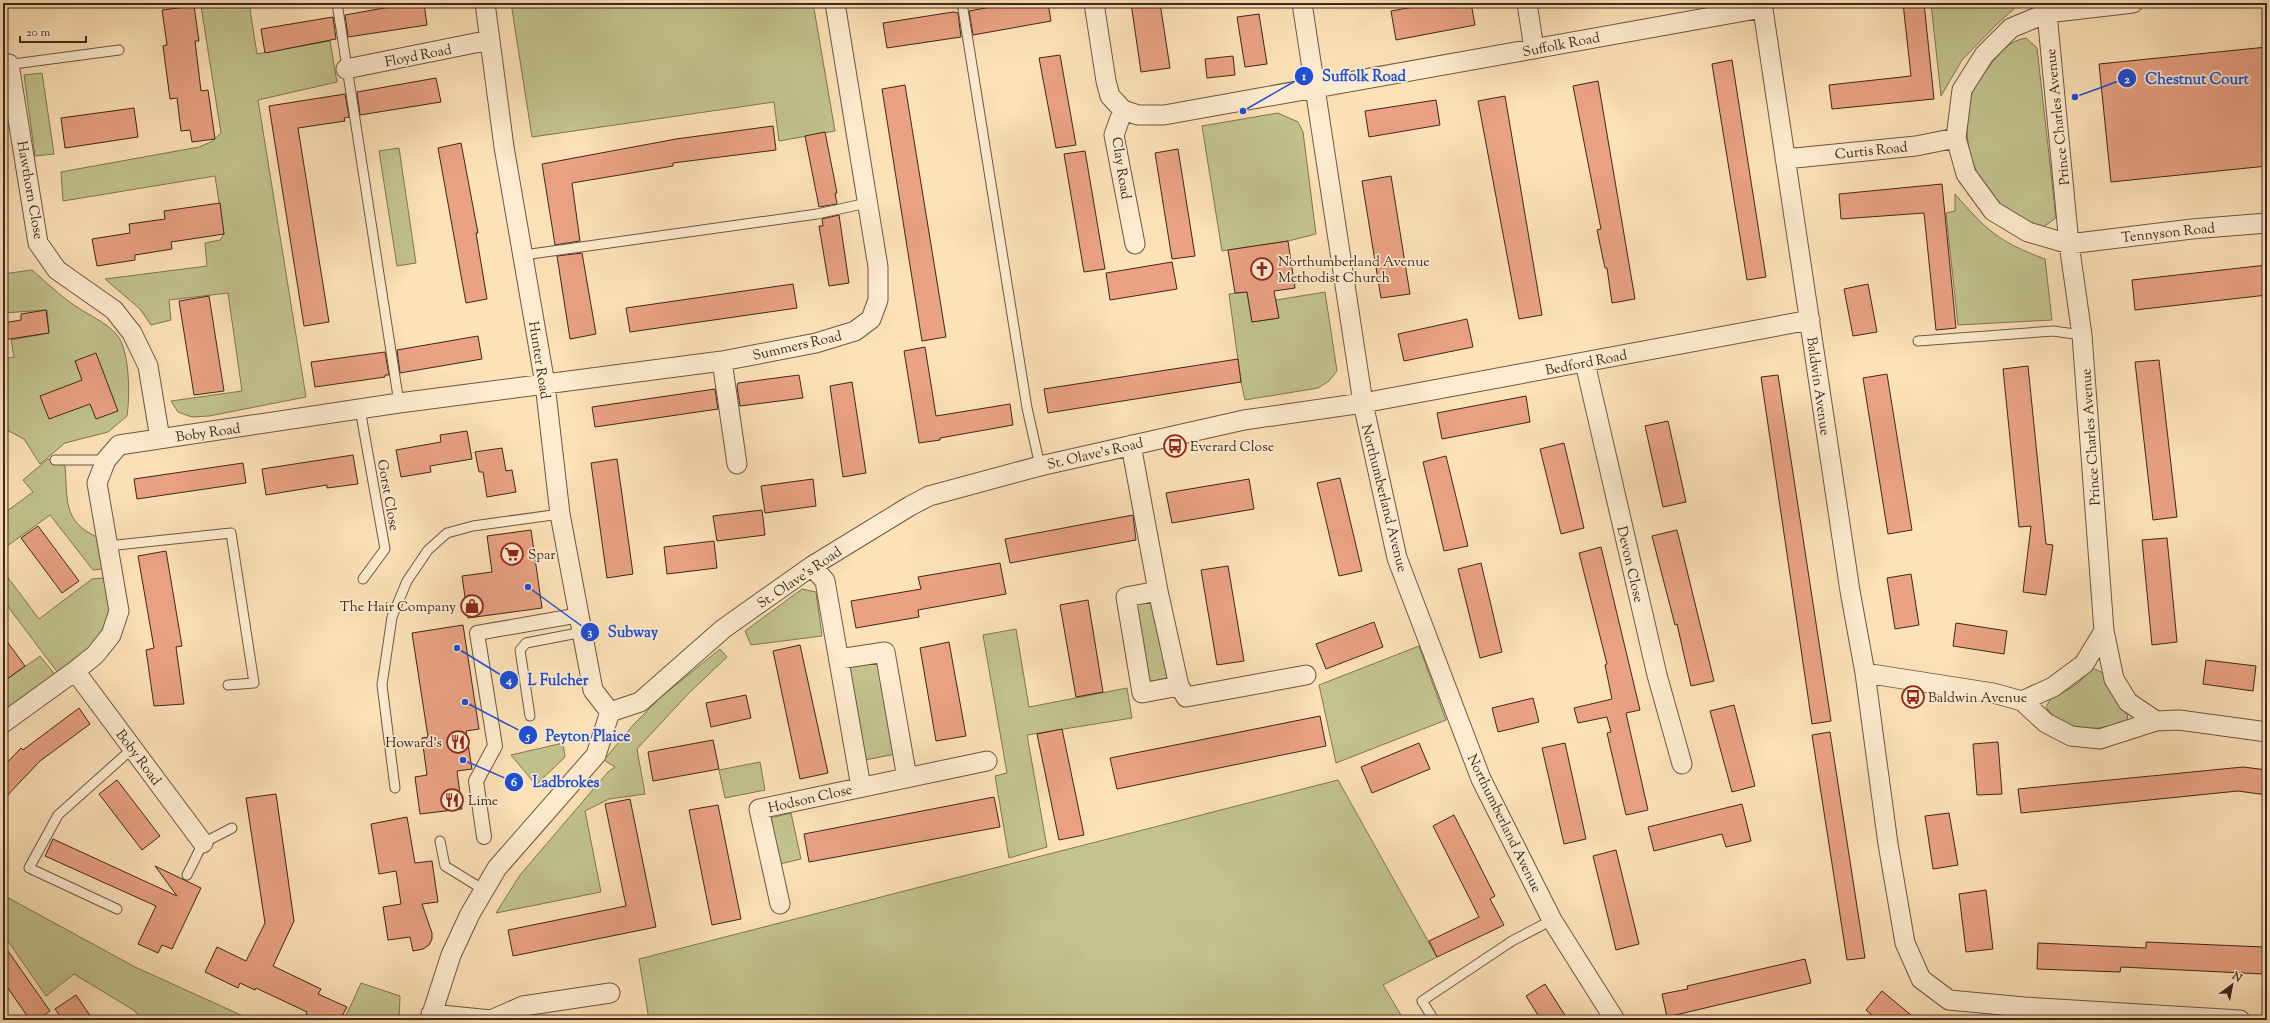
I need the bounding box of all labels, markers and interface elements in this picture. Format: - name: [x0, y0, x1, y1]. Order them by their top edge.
- scale bar: [20, 18, 86, 44]
- text: 20 m: [26, 24, 51, 42]
- street label: Suffolk Road: [1521, 29, 1602, 63]
- street label: Floyd Road: [383, 41, 454, 73]
- street label: Prince Charles Avenue: [2042, 47, 2076, 186]
- callout: Suffolk Road: [1294, 62, 1414, 89]
- callout: Chestnut Court: [2117, 65, 2257, 92]
- text: Suffolk Road: [1322, 67, 1406, 88]
- text: 1: [1301, 68, 1307, 86]
- text: Chestnut Court: [2145, 70, 2250, 91]
- text: 2: [2124, 71, 2130, 89]
- street label: Clay Road: [1105, 136, 1135, 201]
- street label: Curtis Road: [1834, 138, 1909, 166]
- street label: Hawthorn Close: [11, 140, 48, 241]
- street label: Tennyson Road: [2120, 219, 2216, 249]
- place label: Northumberland Avenue Methodist Church: [1278, 253, 1430, 289]
- church icon: Northumberland Avenue Methodist Church: [1249, 256, 1275, 282]
- street label: Hunter Road: [522, 320, 554, 401]
- street label: Summers Road: [751, 327, 844, 367]
- street label: Baldwin Avenue: [1800, 336, 1834, 437]
- street label: Bedford Road: [1544, 346, 1629, 382]
- street label: Prince Charles Avenue: [2077, 368, 2107, 506]
- street label: Boby Road: [175, 420, 242, 448]
- street label: Northumberland Avenue: [1355, 422, 1411, 575]
- bus stop icon: Everard Close: [1162, 433, 1188, 459]
- street label: St. Olave's Road: [1045, 434, 1146, 476]
- place label: Everard Close: [1190, 438, 1274, 458]
- street label: Gorst Close: [371, 458, 403, 533]
- street label: Devon Close: [1611, 524, 1648, 605]
- supermarket icon: Spar: [499, 541, 525, 567]
- street label: St. Olave's Road: [754, 543, 846, 614]
- place label: Spar: [528, 546, 556, 566]
- shop icon: The Hair Company: [459, 593, 485, 619]
- place label: The Hair Company: [340, 598, 456, 618]
- callout: Subway: [580, 619, 666, 646]
- text: Subway: [608, 623, 659, 644]
- text: 3: [588, 624, 593, 642]
- callout: L Fulcher: [499, 666, 596, 693]
- text: L Fulcher: [528, 671, 589, 692]
- text: 4: [505, 672, 512, 690]
- bus stop icon: Baldwin Avenue: [1900, 684, 1926, 710]
- place label: Baldwin Avenue: [1928, 689, 2027, 709]
- callout: Peyton Plaice: [518, 722, 639, 749]
- street label: Boby Road: [110, 726, 165, 790]
- text: Peyton Plaice: [546, 727, 630, 748]
- text: 5: [525, 728, 531, 746]
- restaurant icon: Howard's: [445, 729, 471, 755]
- place label: Howard's: [385, 734, 442, 754]
- street label: Northumberland Avenue: [1461, 751, 1545, 896]
- callout: Ladbrokes: [504, 768, 607, 795]
- text: Ladbrokes: [532, 773, 600, 794]
- text: 6: [511, 774, 517, 792]
- street label: Hodson Close: [766, 781, 855, 819]
- restaurant icon: Lime: [439, 787, 465, 813]
- place label: Lime: [468, 792, 498, 812]
- north arrow: [2212, 965, 2252, 1005]
- text: N: [2228, 968, 2245, 987]

